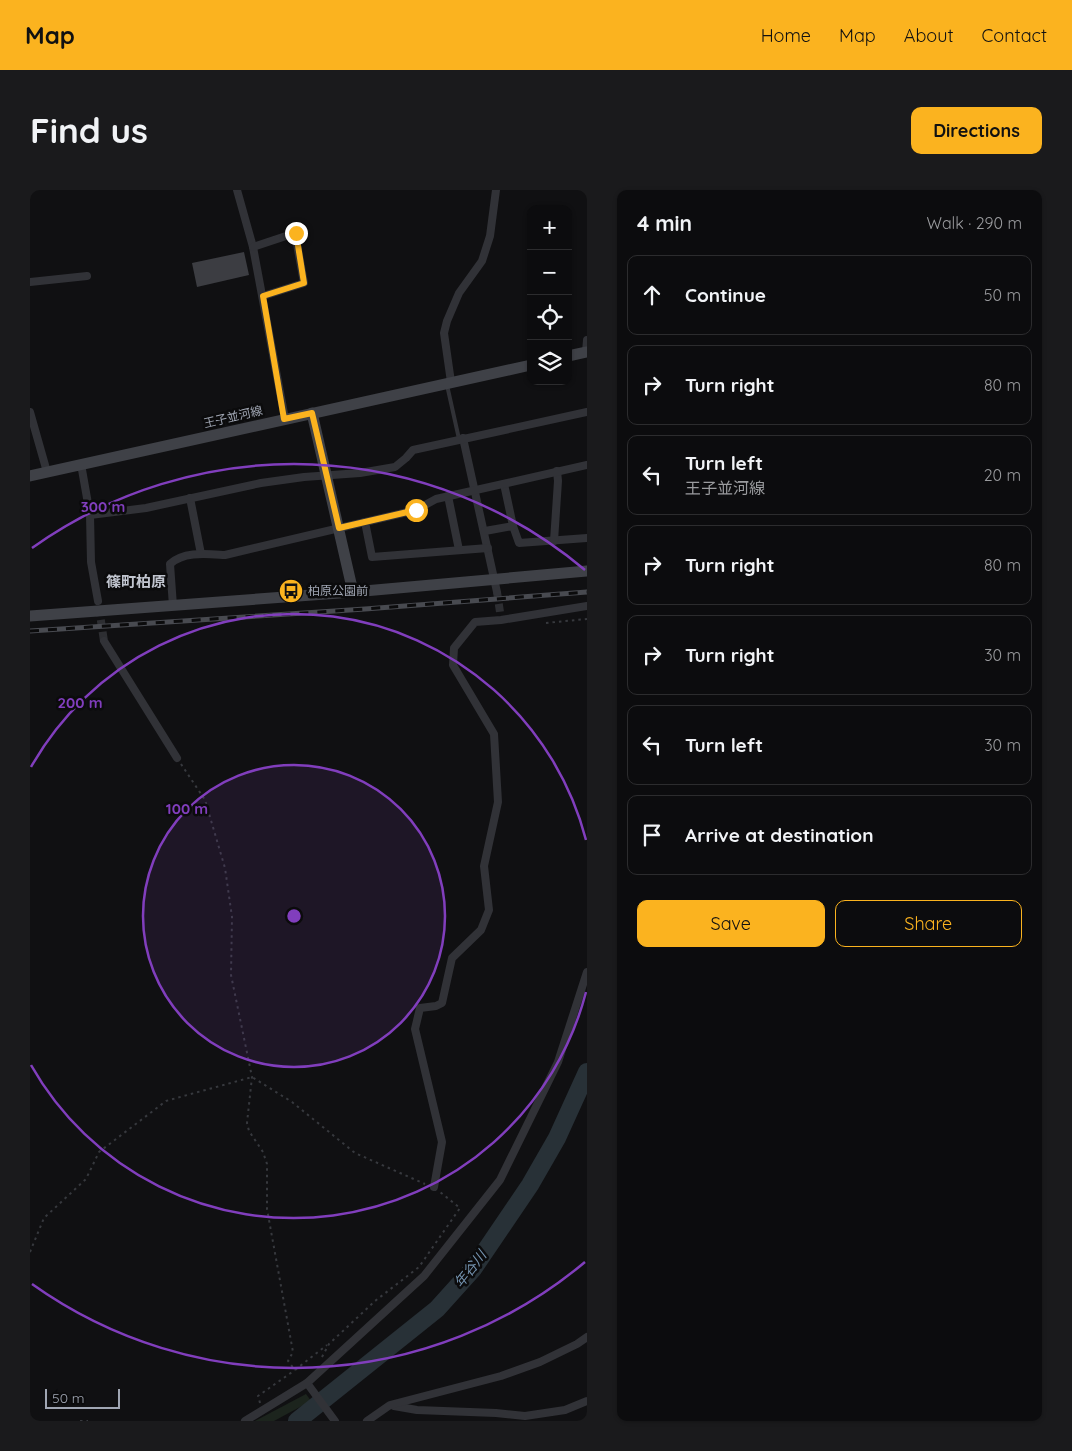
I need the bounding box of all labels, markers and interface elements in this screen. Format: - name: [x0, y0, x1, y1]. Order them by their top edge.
- text: Map: [25, 20, 75, 50]
- text: Home: [761, 24, 811, 47]
- text: Map: [839, 24, 876, 47]
- text: About: [904, 24, 954, 47]
- text: Contact: [982, 24, 1047, 47]
- button: Directions: [911, 107, 1042, 154]
- text: Find us: [30, 108, 148, 152]
- map controls: [527, 205, 572, 385]
- button: +: [527, 205, 572, 250]
- text: 4 min: [637, 210, 692, 236]
- text: Walk · 290 m: [927, 213, 1022, 233]
- route end: [285, 222, 308, 245]
- button: −: [527, 250, 572, 295]
- icon: ahead: [638, 281, 666, 309]
- text: Continue: [685, 283, 766, 307]
- text: 50 m: [984, 285, 1021, 305]
- button: locate: [527, 295, 572, 340]
- button: layers: [527, 340, 572, 385]
- icon: right: [638, 371, 666, 399]
- text: Turn right: [685, 373, 774, 397]
- text: 80 m: [984, 375, 1021, 395]
- street label: 王子並河線: [202, 402, 264, 431]
- text: Turn left: [685, 451, 763, 475]
- icon: left: [638, 461, 666, 489]
- text: 20 m: [984, 465, 1021, 485]
- text: 王子並河線: [685, 478, 765, 498]
- text: 300 m: [81, 497, 125, 516]
- route start: [405, 499, 428, 522]
- icon: right: [638, 551, 666, 579]
- text: Turn right: [685, 553, 774, 577]
- text: 80 m: [984, 555, 1021, 575]
- district label: 篠町柏原: [106, 572, 166, 591]
- bus stop icon: 柏原公園前: [278, 578, 304, 604]
- place label: 柏原公園前: [308, 583, 368, 598]
- icon: right: [638, 641, 666, 669]
- text: Turn right: [685, 643, 774, 667]
- text: 30 m: [984, 645, 1021, 665]
- text: 200 m: [58, 693, 103, 712]
- icon: left: [638, 731, 666, 759]
- text: Turn left: [685, 733, 763, 757]
- text: 30 m: [984, 735, 1021, 755]
- text: 100 m: [166, 799, 208, 818]
- icon: arrive: [638, 821, 666, 849]
- text: Arrive at destination: [685, 823, 874, 847]
- button: Save: [637, 900, 825, 947]
- button: Share: [835, 900, 1022, 947]
- centre of rings: [285, 907, 303, 925]
- water label: 年谷川: [450, 1245, 491, 1291]
- scale bar: [45, 1386, 120, 1409]
- text: 50 m: [52, 1389, 85, 1407]

